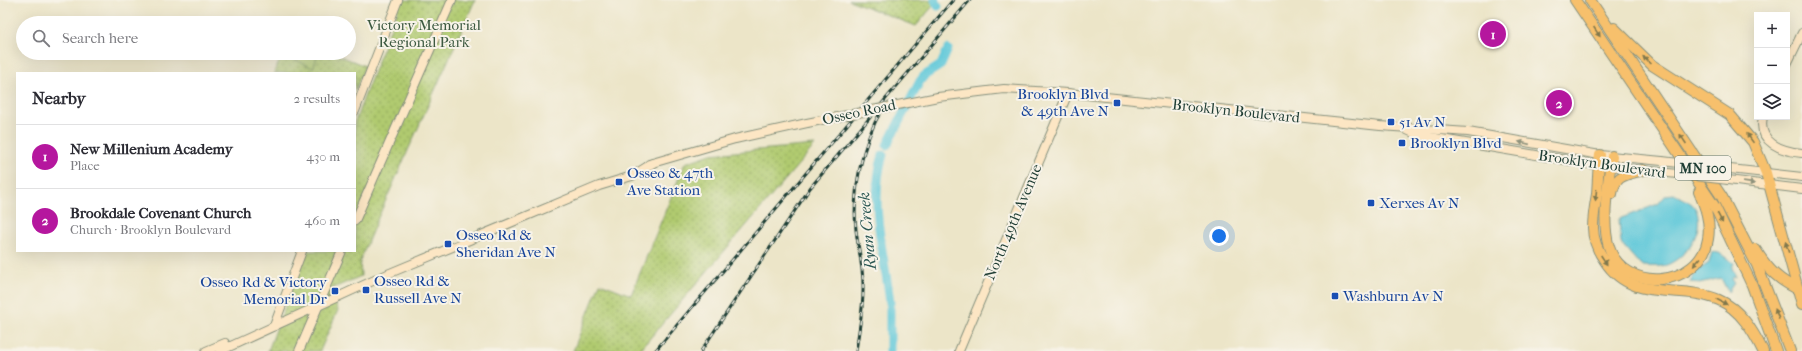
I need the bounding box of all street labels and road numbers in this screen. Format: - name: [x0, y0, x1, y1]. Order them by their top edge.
- street label: Osseo Road: [821, 95, 898, 129]
- street label: Brooklyn Boulevard: [1171, 95, 1302, 127]
- street label: Brooklyn Boulevard: [1537, 146, 1668, 182]
- road number: MN 100: [1675, 156, 1731, 180]
- street label: North 49th Avenue: [980, 161, 1046, 283]

